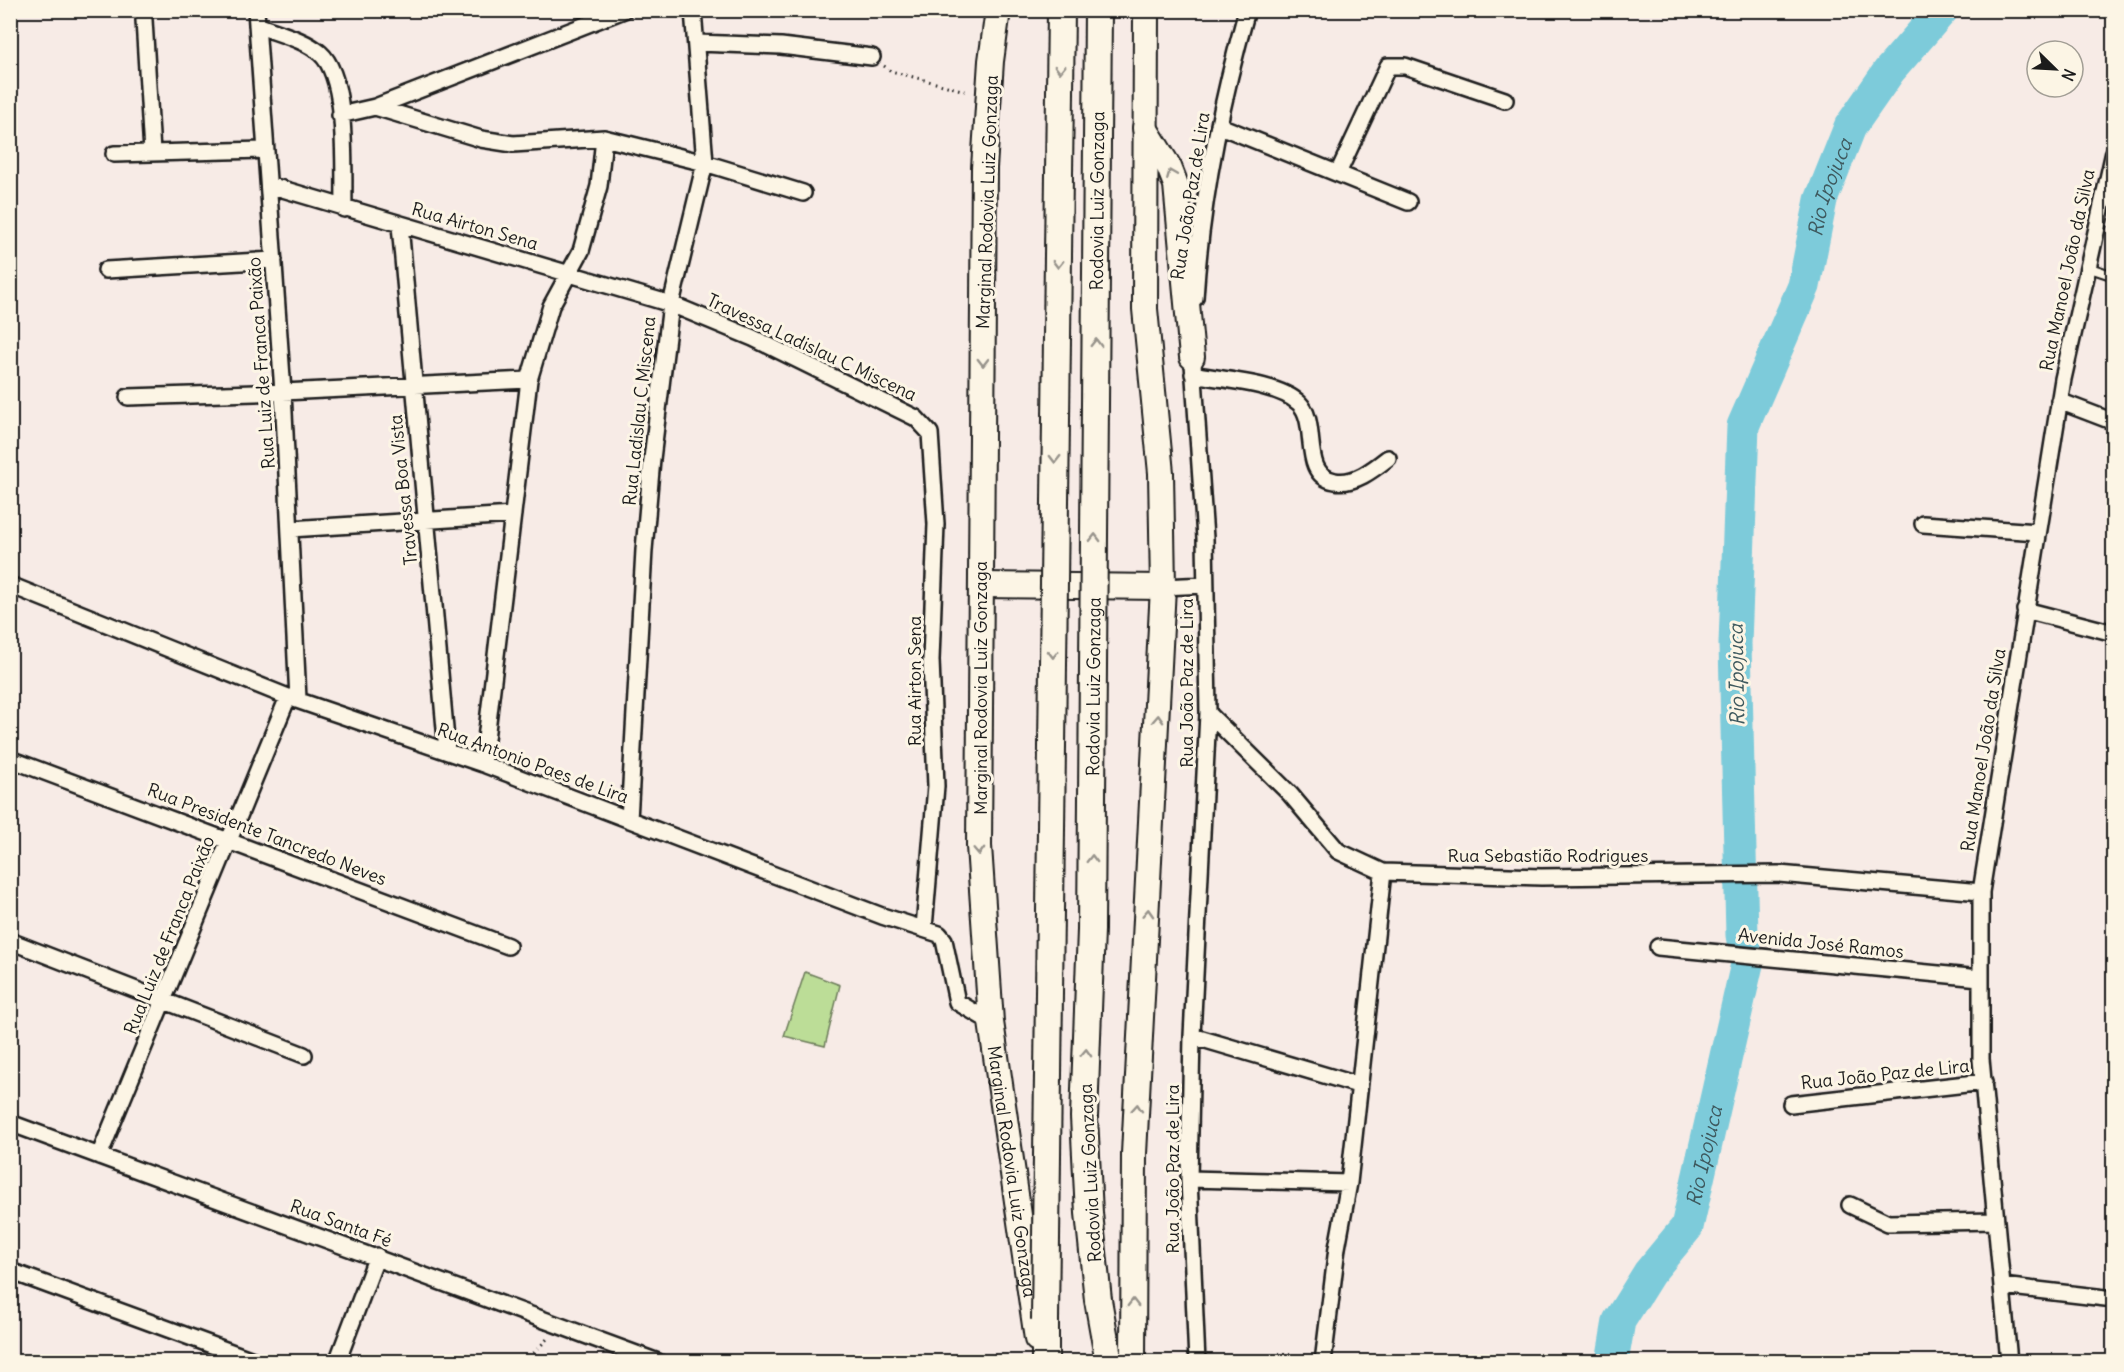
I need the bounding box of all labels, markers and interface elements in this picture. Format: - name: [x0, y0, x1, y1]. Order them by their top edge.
- north arrow: [2025, 39, 2085, 99]
- one-way arrow: [1054, 64, 1066, 73]
- text: N: [2057, 66, 2080, 84]
- street label: Marginal Rodovia Luiz Gonzaga: [971, 75, 1003, 329]
- street label: Rodovia Luiz Gonzaga: [1084, 111, 1109, 290]
- street label: Rua João Paz de Lira: [1165, 111, 1215, 281]
- water label: Rio Ipojuca: [1802, 133, 1857, 238]
- street label: Rua Manoel João da Silva: [2034, 167, 2100, 373]
- one-way arrow: [1166, 169, 1178, 180]
- street label: Rua Airton Sena: [409, 197, 541, 255]
- street label: Rua Luiz de Franca Paixão: [242, 256, 280, 470]
- one-way arrow: [1052, 259, 1064, 268]
- street label: Travessa Ladislau C Miscena: [703, 288, 921, 406]
- street label: Rua Ladislau C Miscena: [618, 315, 660, 507]
- one-way arrow: [1090, 338, 1103, 347]
- one-way arrow: [977, 358, 989, 367]
- street label: Travessa Boa Vista: [384, 414, 422, 566]
- one-way arrow: [1049, 454, 1062, 463]
- one-way arrow: [1089, 533, 1101, 542]
- street label: Marginal Rodovia Luiz Gonzaga: [969, 561, 992, 815]
- street label: Rodovia Luiz Gonzaga: [1081, 597, 1105, 776]
- street label: Rua João Paz de Lira: [1175, 598, 1198, 768]
- street label: Rua Airton Sena: [903, 616, 926, 746]
- water label: Rio Ipojuca: [1723, 622, 1749, 726]
- street label: Rua Manoel João da Silva: [1956, 647, 2010, 853]
- one-way arrow: [1047, 649, 1059, 658]
- one-way arrow: [1151, 714, 1164, 723]
- street label: Rua Antonio Paes de Lira: [434, 718, 632, 808]
- street label: Rua Presidente Tancredo Neves: [144, 778, 390, 890]
- street label: Rua Luiz de Franca Paixão: [119, 832, 219, 1038]
- street label: Rua Sebastião Rodrigues: [1448, 844, 1648, 867]
- one-way arrow: [973, 847, 986, 856]
- one-way arrow: [1086, 854, 1098, 863]
- one-way arrow: [1142, 909, 1155, 918]
- street label: Avenida José Ramos: [1737, 923, 1905, 963]
- street label: Marginal Rodovia Luiz Gonzaga: [983, 1044, 1042, 1299]
- one-way arrow: [1080, 1049, 1092, 1058]
- street label: Rua João Paz de Lira: [1800, 1054, 1970, 1094]
- street label: Rodovia Luiz Gonzaga: [1074, 1083, 1106, 1263]
- street label: Rua João Paz de Lira: [1161, 1084, 1184, 1254]
- water label: Rio Ipojuca: [1680, 1102, 1727, 1208]
- one-way arrow: [1130, 1104, 1143, 1113]
- street label: Rua Santa Fé: [287, 1194, 395, 1252]
- one-way arrow: [1127, 1299, 1139, 1308]

